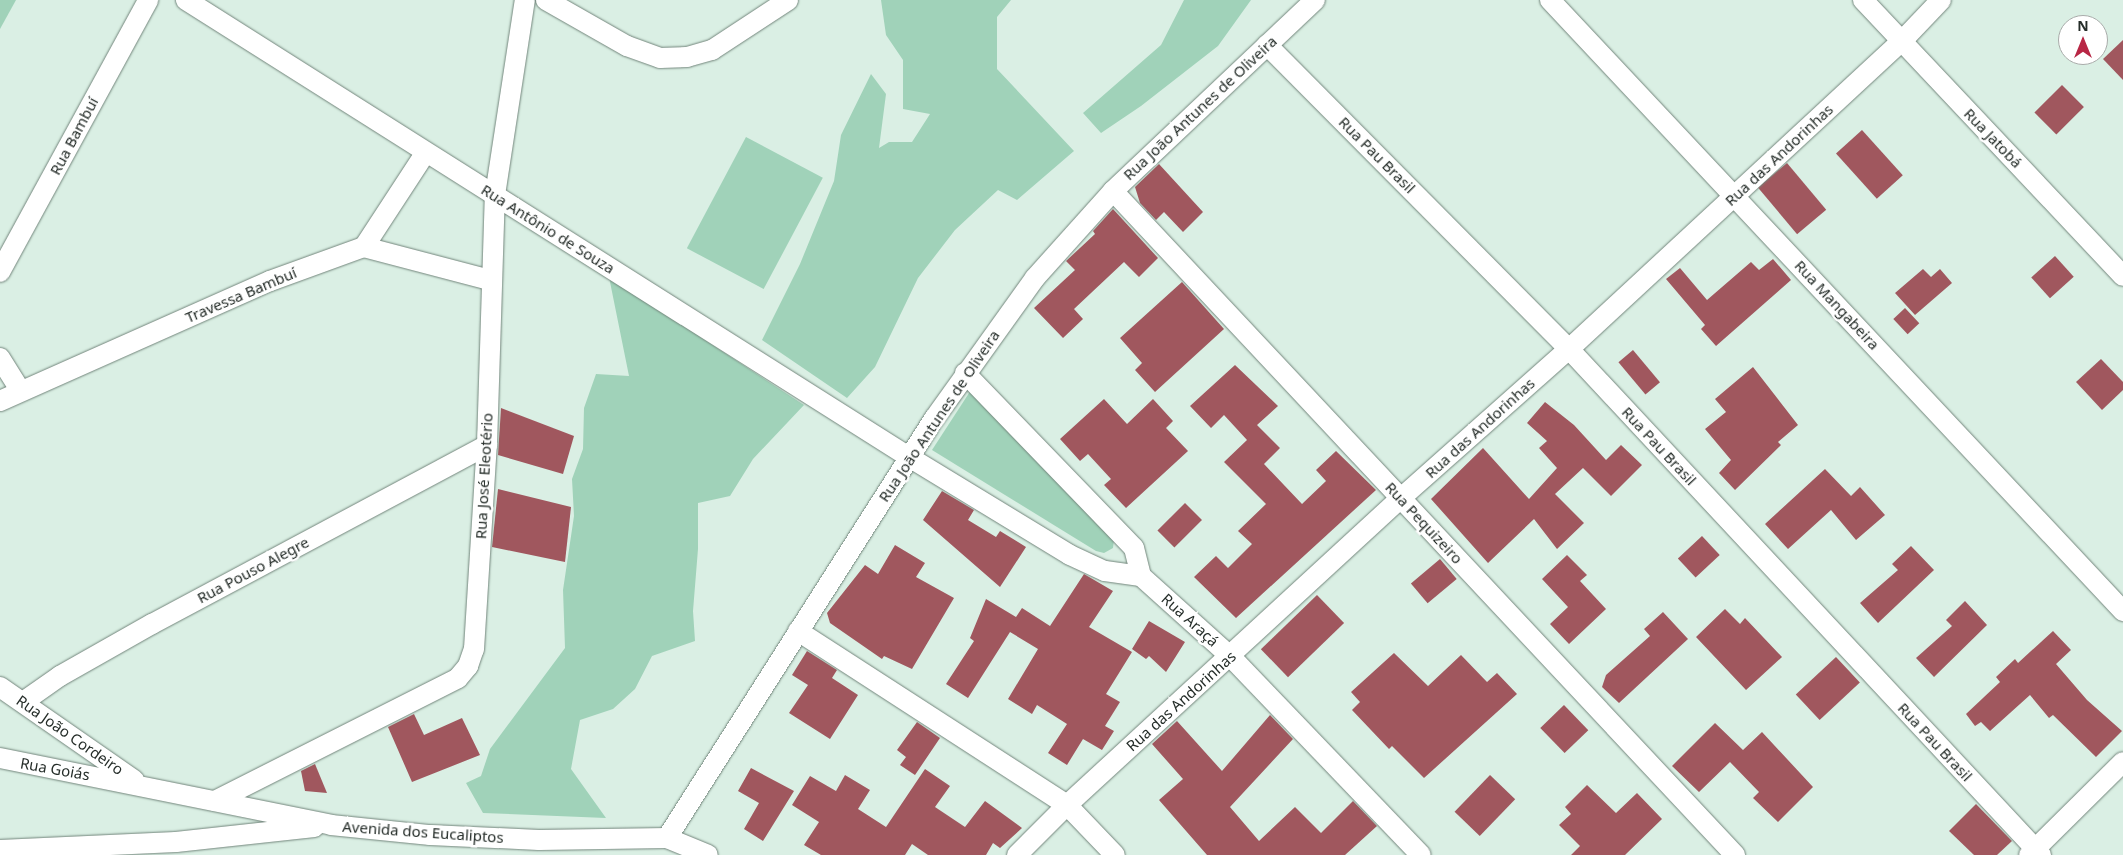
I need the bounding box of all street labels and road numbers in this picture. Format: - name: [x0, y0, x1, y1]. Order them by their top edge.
- street label: Rua João Antunes de Oliveira: [1120, 32, 1280, 184]
- street label: Rua Bambuí: [46, 94, 102, 178]
- street label: Rua das Andorinhas: [1721, 100, 1837, 210]
- street label: Rua Jatobá: [1960, 105, 2026, 171]
- street label: Rua Pau Brasil: [1335, 113, 1419, 197]
- street label: Rua Antônio de Souza: [478, 181, 618, 277]
- street label: Rua Mangabeira: [1791, 257, 1883, 353]
- street label: Travessa Bambuí: [183, 263, 299, 327]
- street label: Rua João Antunes de Oliveira: [875, 327, 1003, 505]
- street label: Rua das Andorinhas: [1422, 374, 1538, 482]
- street label: Rua Pau Brasil: [1618, 403, 1700, 489]
- street label: Rua José Eleotério: [472, 412, 496, 540]
- street label: Rua Pequizeiro: [1382, 478, 1466, 568]
- street label: Rua Pouso Alegre: [194, 533, 312, 607]
- street label: Rua Araçá: [1158, 590, 1222, 650]
- street label: Rua das Andorinhas: [1123, 647, 1239, 755]
- street label: Rua João Cordeiro: [13, 691, 127, 779]
- street label: Rua Pau Brasil: [1894, 699, 1976, 785]
- street label: Rua Goiás: [19, 754, 91, 784]
- street label: Avenida dos Eucaliptos: [342, 817, 504, 847]

